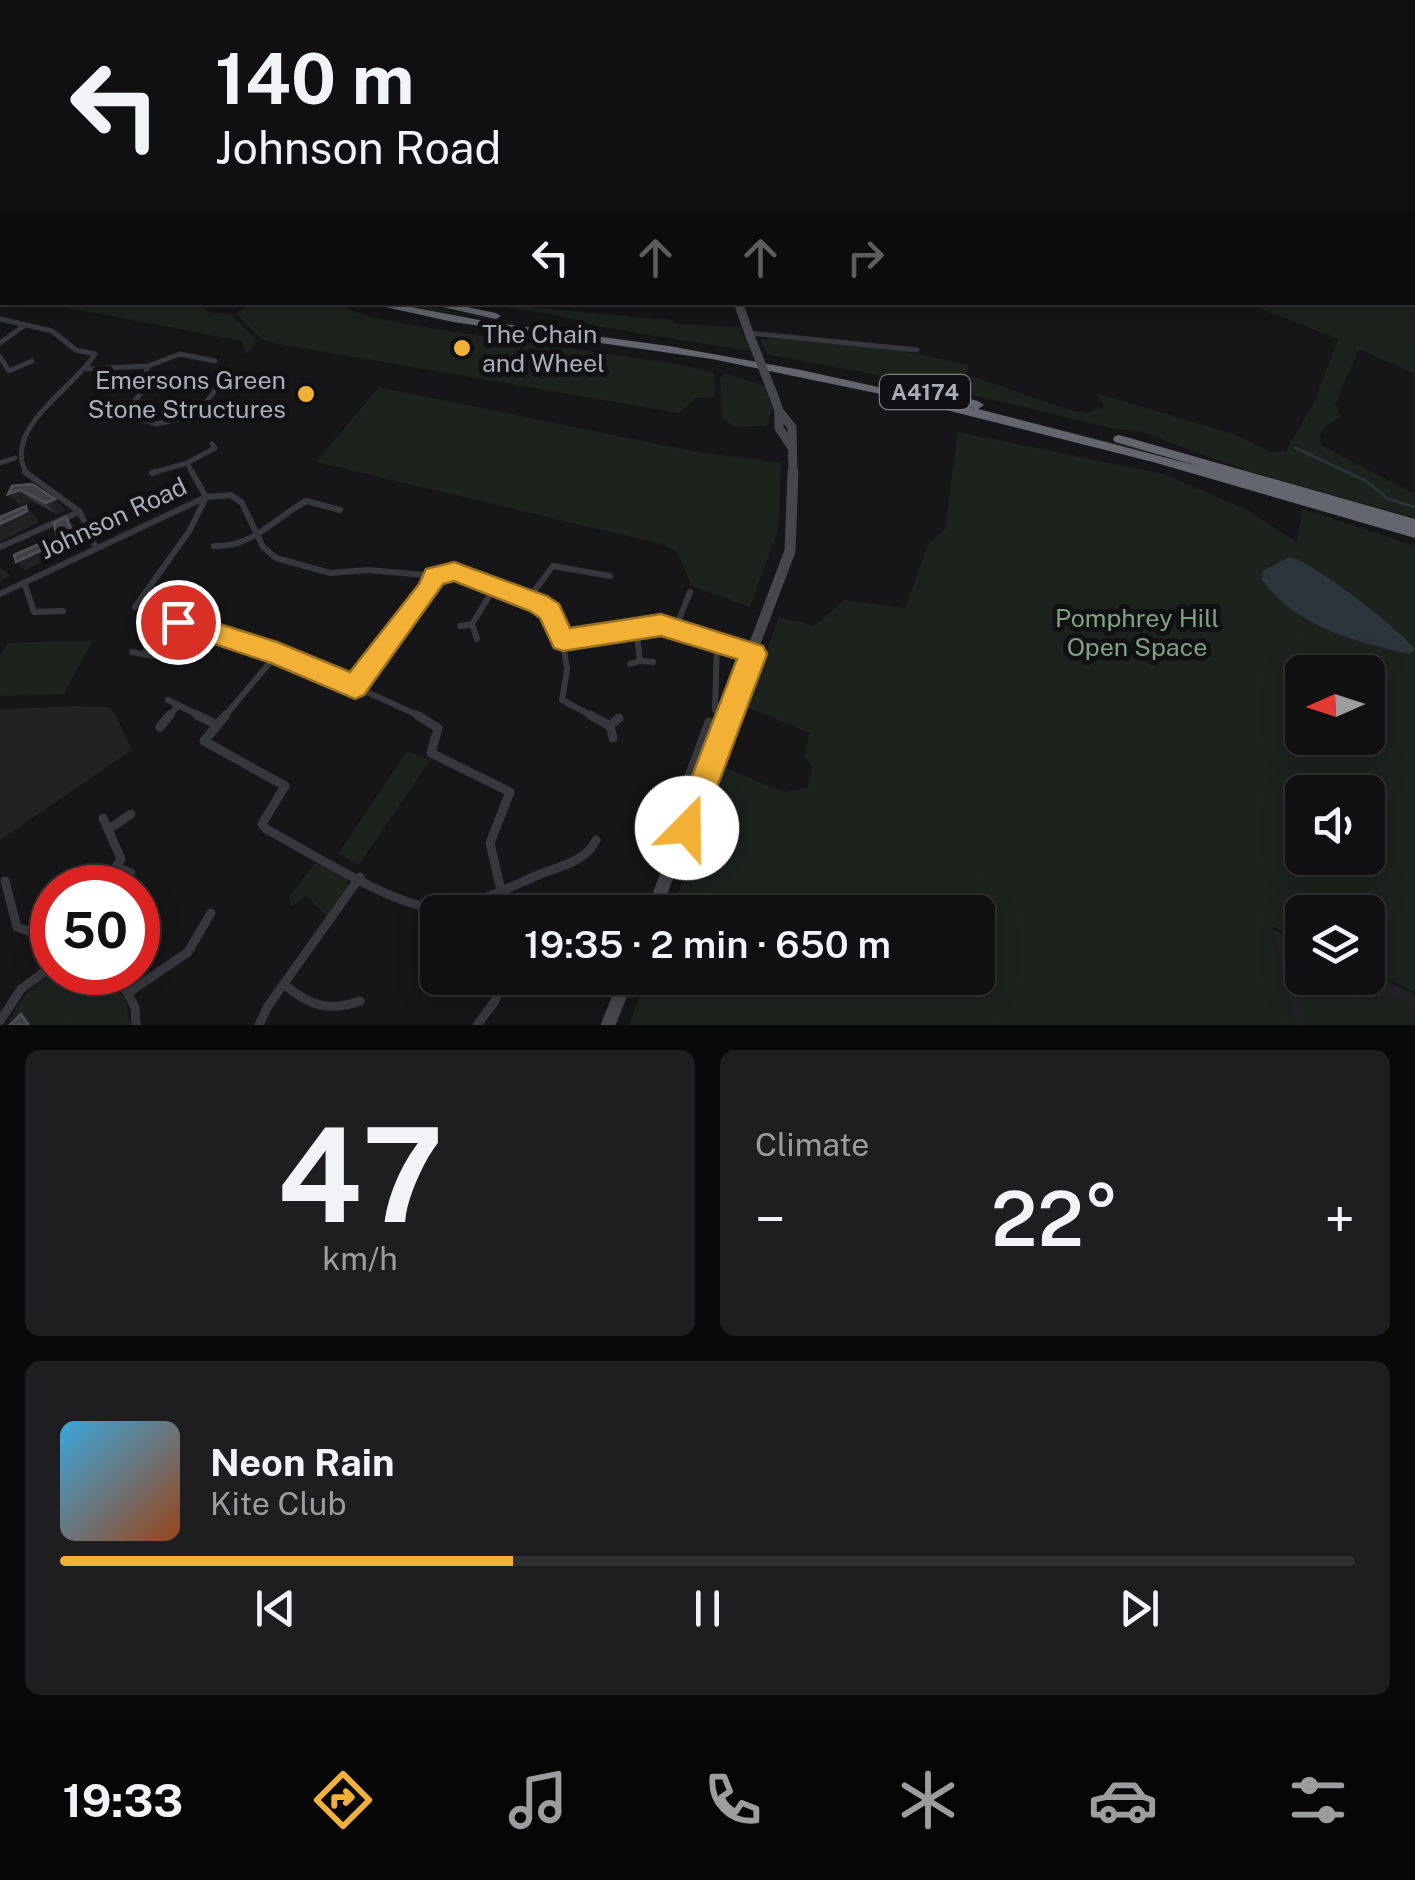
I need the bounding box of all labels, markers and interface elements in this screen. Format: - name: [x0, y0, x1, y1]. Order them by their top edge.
- text: 140 m: [215, 37, 414, 120]
- icon: left: [50, 40, 180, 170]
- text: Johnson Road: [215, 121, 501, 174]
- icon: left: [523, 230, 578, 285]
- icon: ahead: [628, 230, 683, 285]
- icon: ahead: [733, 230, 788, 285]
- icon: right: [838, 230, 893, 285]
- place label: The Chain and Wheel: [482, 319, 605, 378]
- marker: The Chain and Wheel: [451, 337, 473, 359]
- place label: Emersons Green Stone Structures: [88, 365, 286, 424]
- road number: A4174: [880, 375, 970, 409]
- marker: Emersons Green Stone Structures: [295, 383, 317, 405]
- street label: Johnson Road: [35, 471, 191, 565]
- pin: [136, 580, 221, 665]
- icon: arrive: [151, 595, 206, 650]
- park label: Pomphrey Hill Open Space: [1055, 603, 1219, 662]
- north arrow: [1285, 655, 1385, 755]
- map controls: [1285, 655, 1385, 995]
- button: sound: [1285, 775, 1385, 875]
- position arrow: [635, 776, 739, 880]
- speed limit sign: 50: [30, 865, 160, 995]
- button: layers: [1285, 895, 1385, 995]
- text: 19:35 · 2 min · 650 m: [524, 922, 891, 967]
- text: 47: [277, 1099, 443, 1251]
- text: Climate: [755, 1126, 869, 1163]
- text: 22°: [991, 1175, 1119, 1263]
- text: −: [755, 1187, 786, 1251]
- text: +: [1325, 1187, 1355, 1251]
- text: km/h: [322, 1240, 398, 1277]
- text: Neon Rain: [210, 1440, 394, 1485]
- text: Kite Club: [210, 1485, 347, 1522]
- icon: previous: [248, 1581, 303, 1636]
- icon: pause: [680, 1581, 735, 1636]
- icon: next: [1112, 1581, 1167, 1636]
- icon: directions: [308, 1765, 378, 1835]
- icon: music: [503, 1765, 573, 1835]
- icon: phone: [698, 1765, 768, 1835]
- icon: climate: [893, 1765, 963, 1835]
- icon: car: [1088, 1765, 1158, 1835]
- icon: filters: [1283, 1765, 1353, 1835]
- text: 19:33: [62, 1774, 183, 1827]

